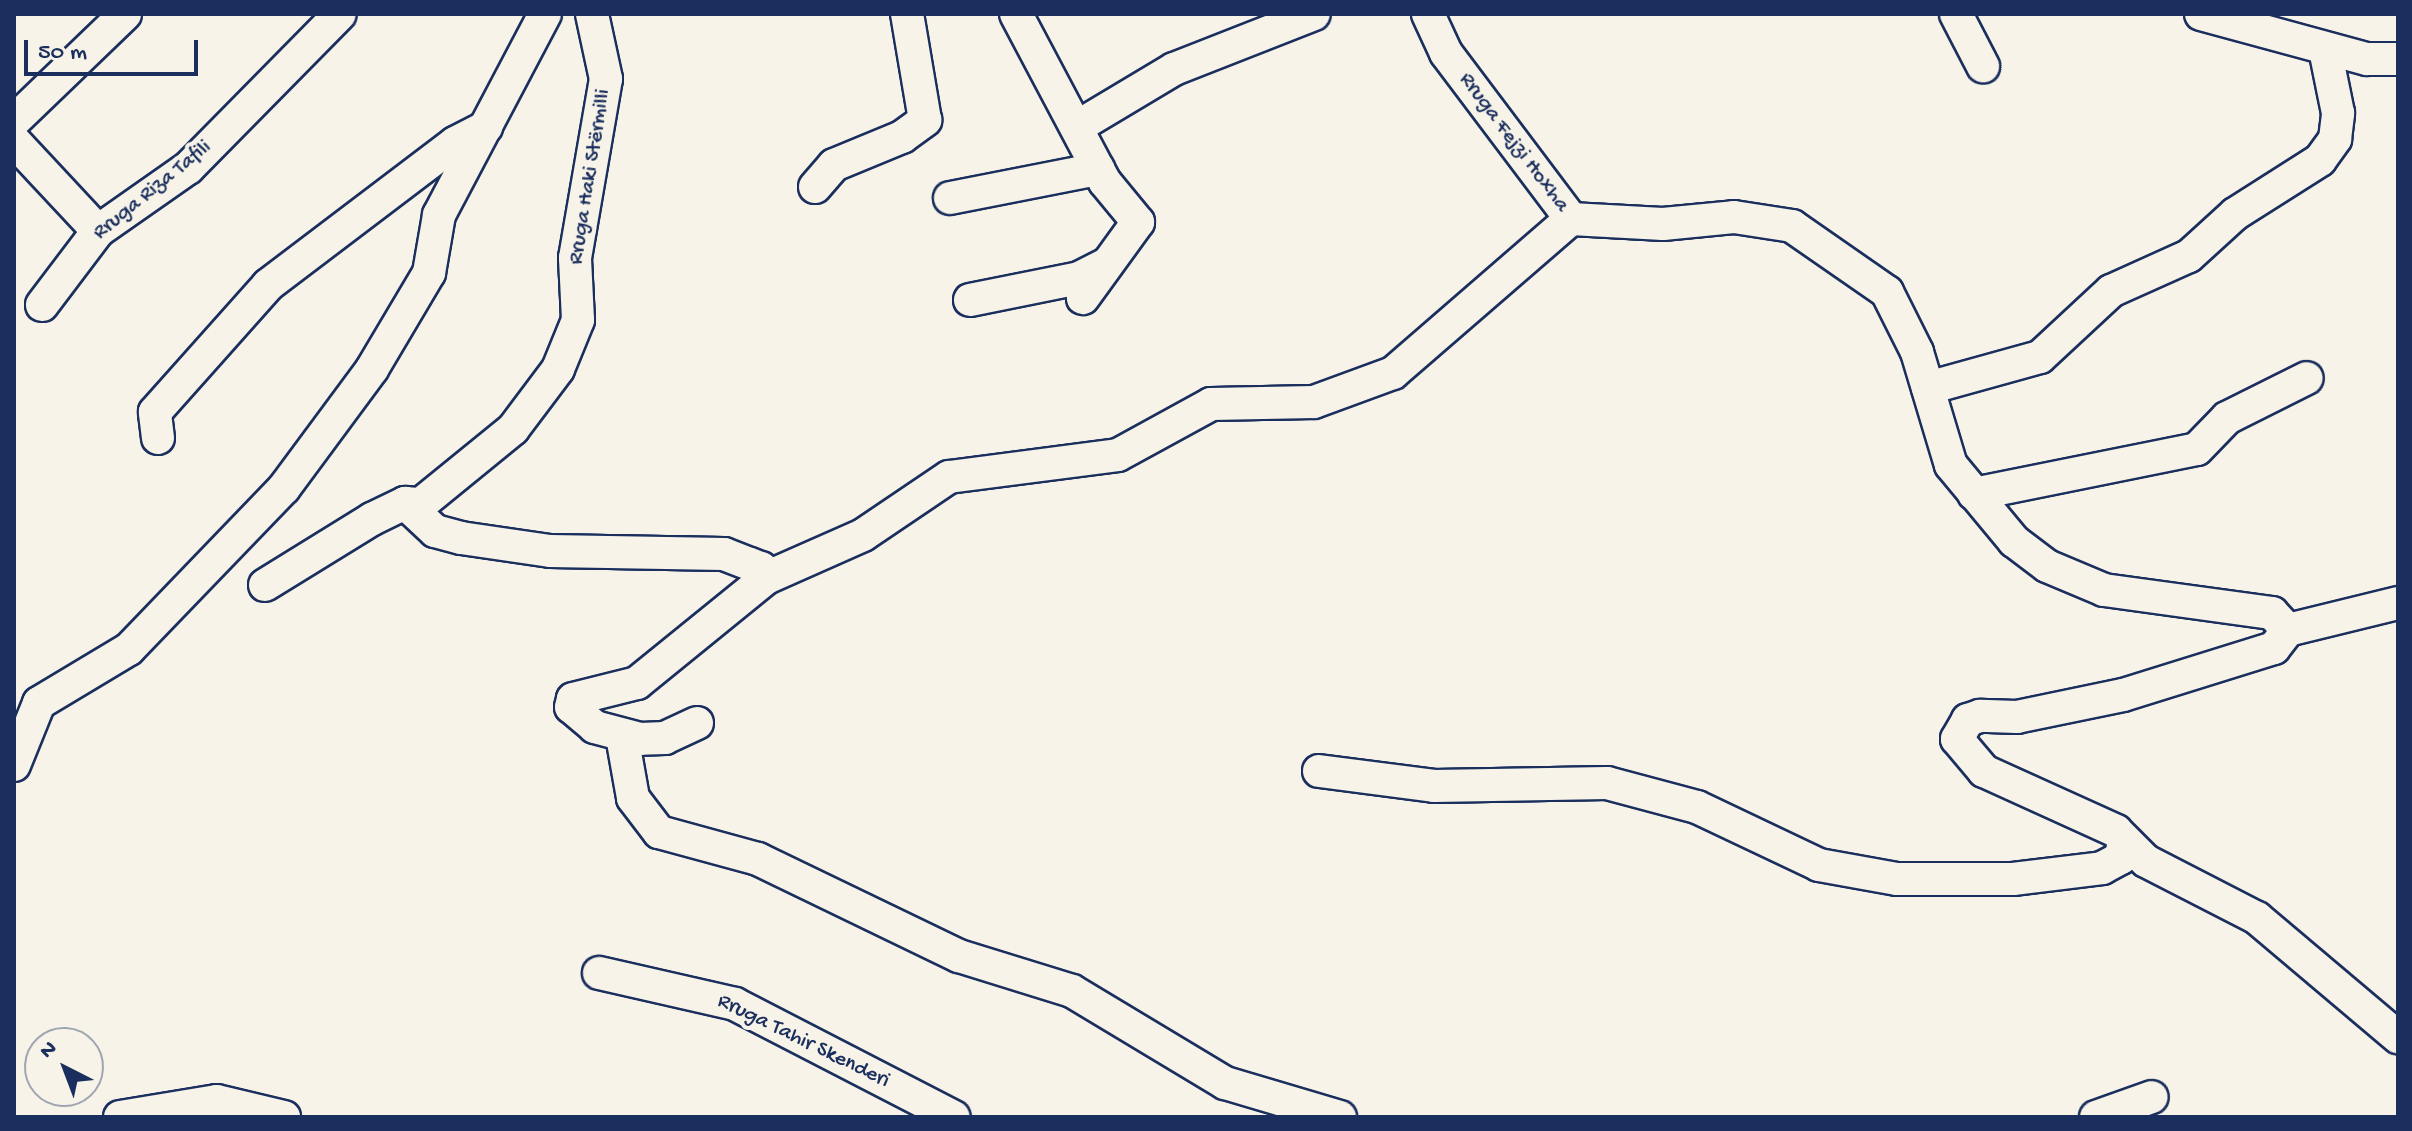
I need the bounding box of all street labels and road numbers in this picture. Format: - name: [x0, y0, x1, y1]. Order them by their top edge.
- street label: Rruga Fejzi Hoxha: [1452, 68, 1574, 218]
- street label: Rruga Haki Stërmilli: [564, 87, 618, 267]
- street label: Rruga Riza Tafili: [88, 135, 218, 247]
- street label: Rruga Tahir Skenderi: [713, 989, 893, 1095]

